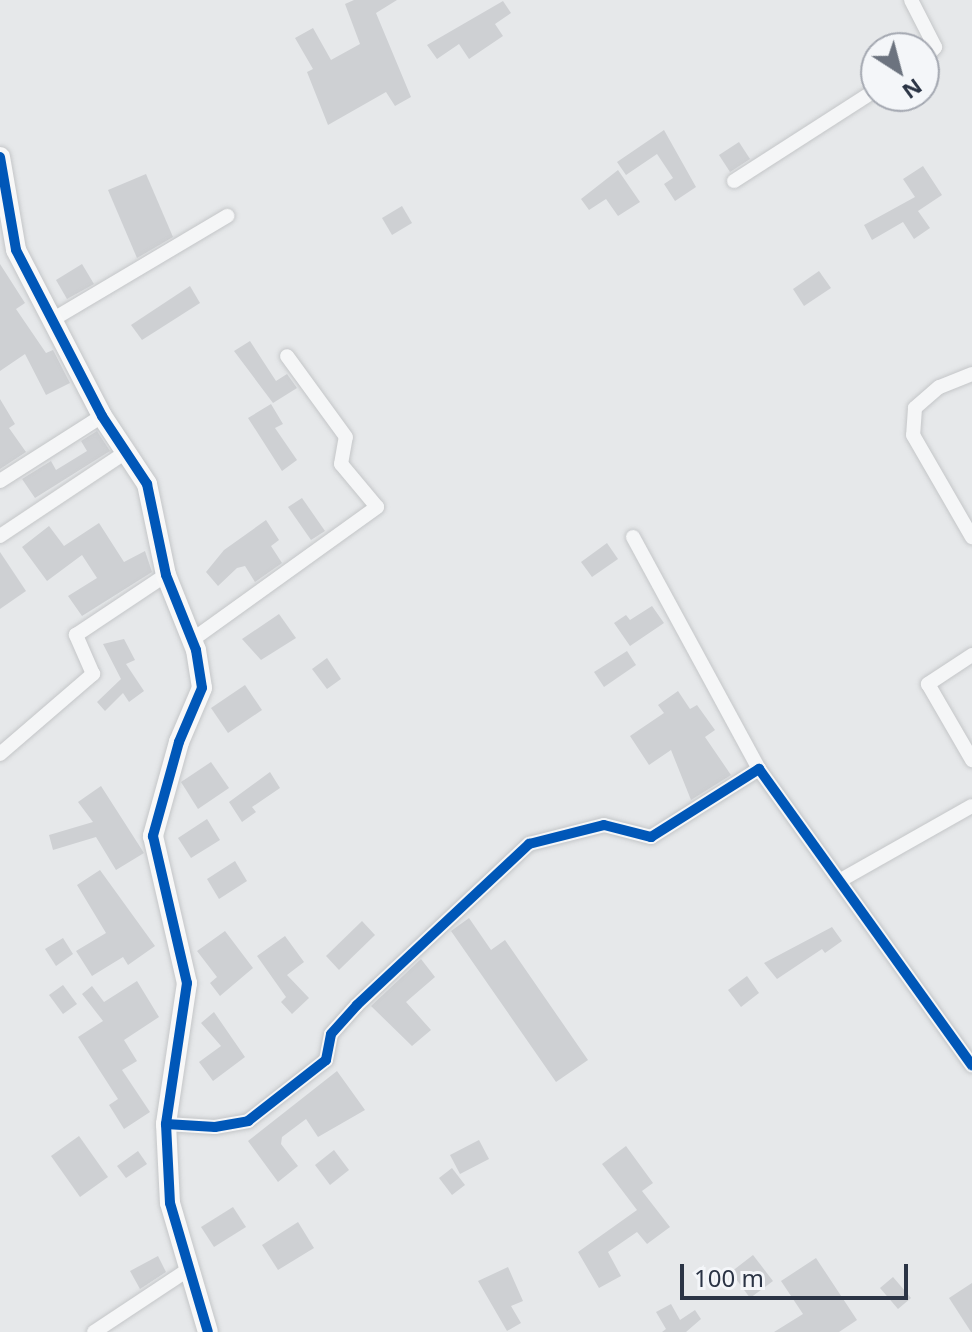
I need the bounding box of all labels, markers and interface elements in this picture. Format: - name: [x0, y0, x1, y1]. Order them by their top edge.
- north arrow: [860, 32, 940, 112]
- text: N: [897, 72, 929, 107]
- scale bar: [684, 1248, 912, 1298]
- text: 100 m: [694, 1261, 764, 1294]

